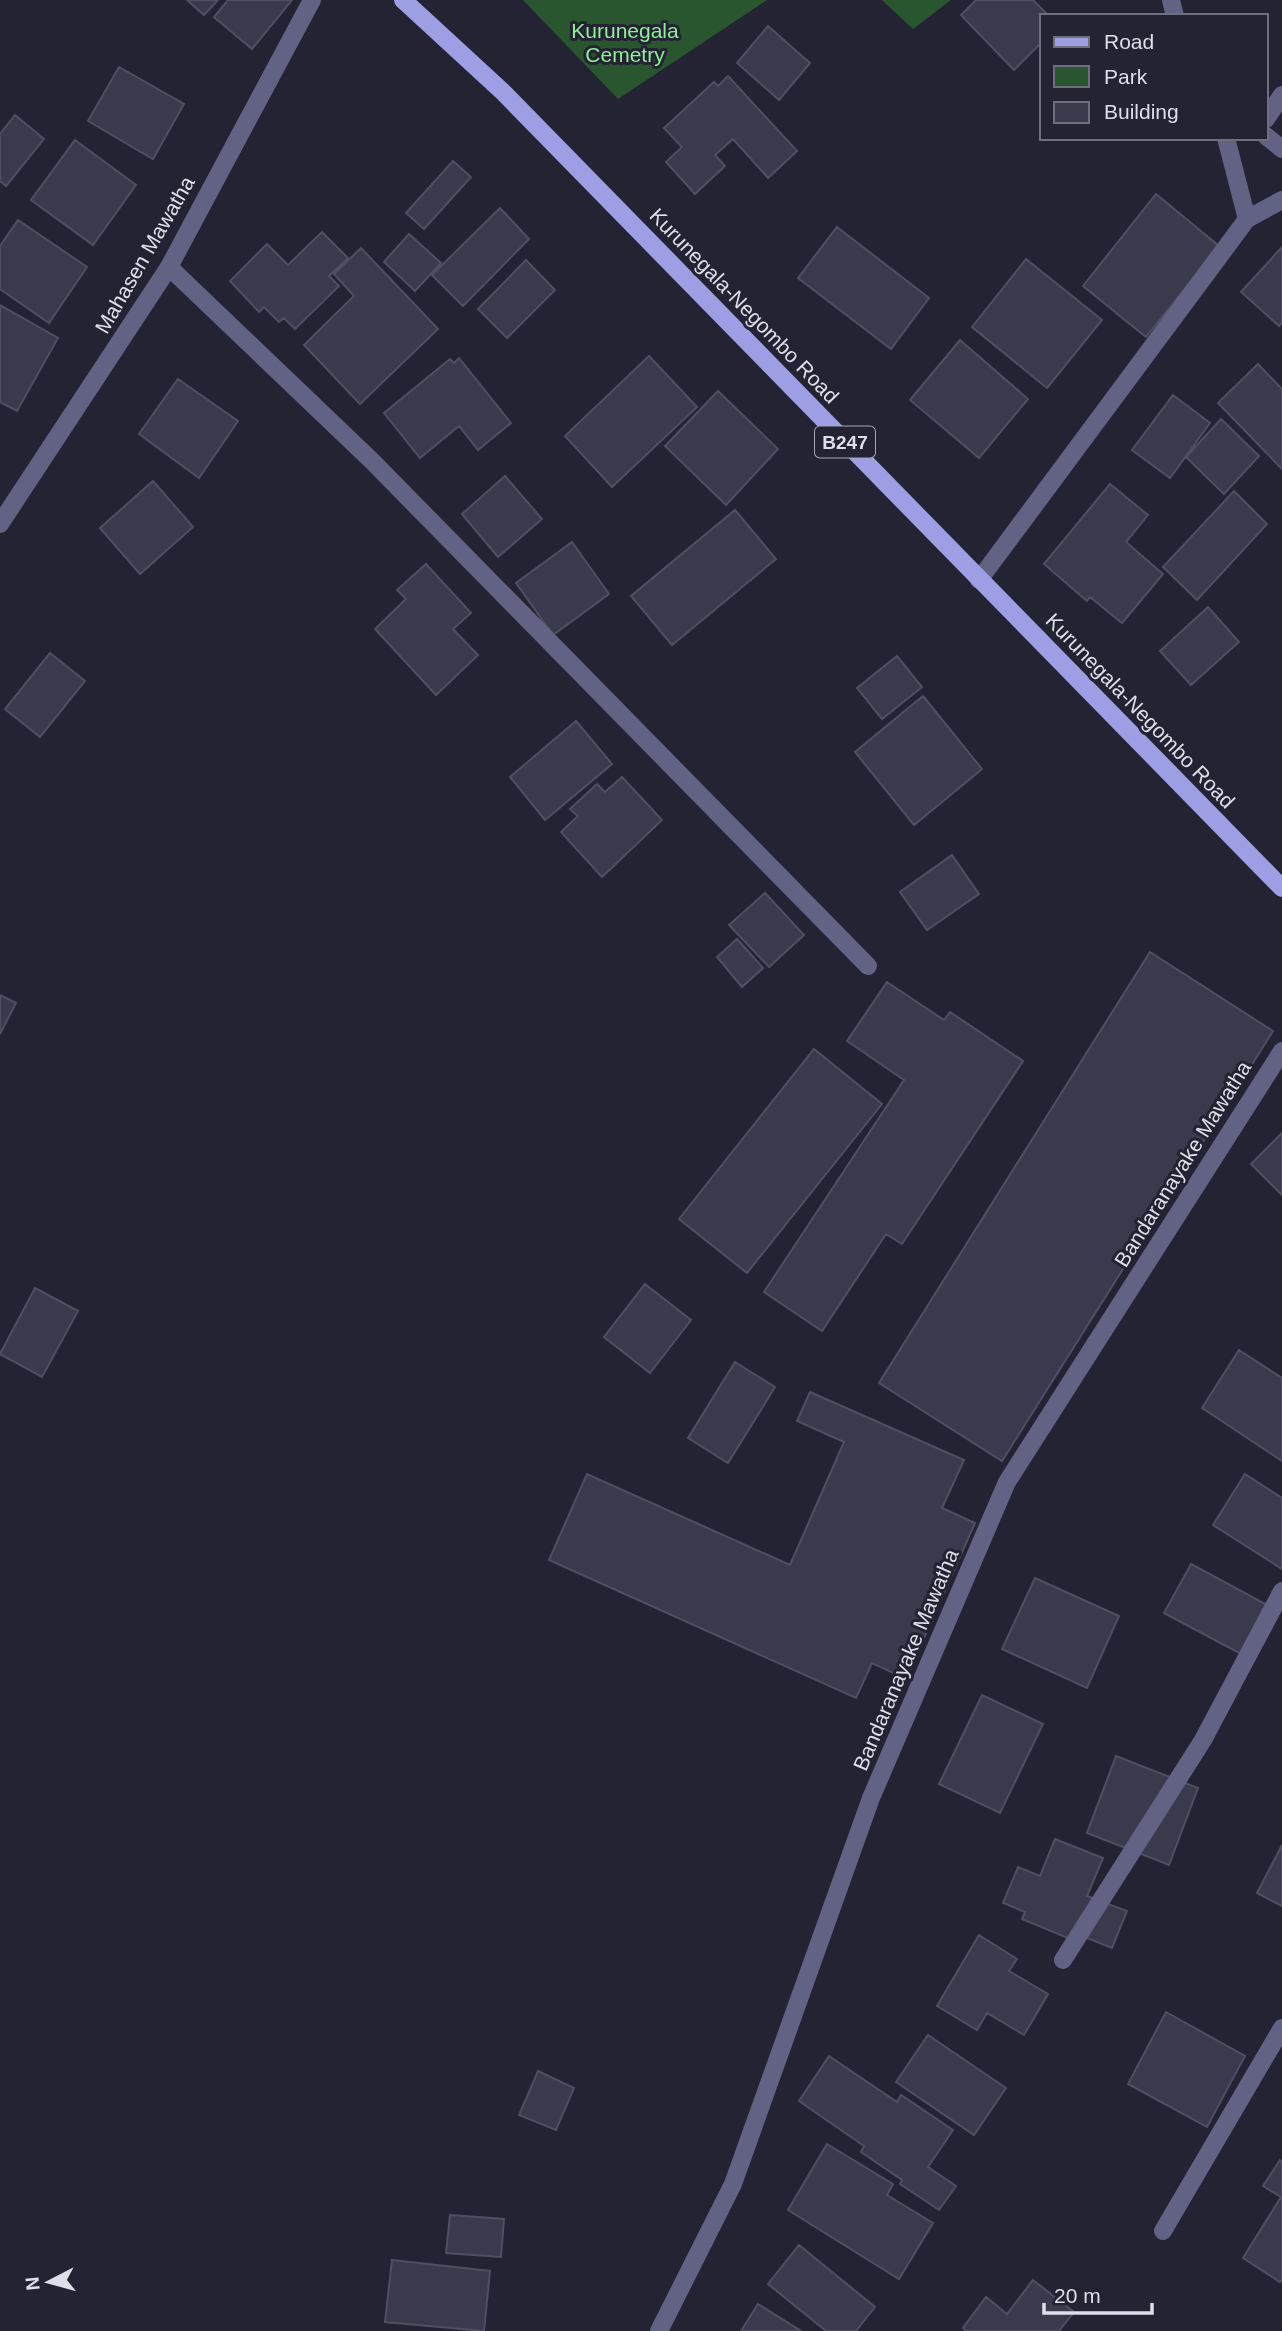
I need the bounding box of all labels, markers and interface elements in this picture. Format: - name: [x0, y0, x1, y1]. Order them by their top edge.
- legend: [1040, 14, 1268, 140]
- park label: Kurunegala Cemetry: [571, 19, 679, 66]
- text: Road: [1104, 30, 1154, 53]
- text: Park: [1104, 65, 1148, 88]
- text: Building: [1104, 100, 1179, 123]
- street label: Mahasen Mawatha: [90, 172, 199, 337]
- street label: Kurunegala-Negombo Road: [645, 204, 843, 408]
- road number: B247: [815, 426, 875, 458]
- street label: Kurunegala-Negombo Road: [1041, 609, 1239, 813]
- street label: Bandaranayake Mawatha: [1110, 1056, 1256, 1271]
- street label: Bandaranayake Mawatha: [848, 1545, 963, 1774]
- north arrow: [14, 2247, 84, 2317]
- scale bar: [1044, 2272, 1152, 2316]
- text: N: [21, 2276, 44, 2292]
- text: 20 m: [1054, 2284, 1101, 2307]

